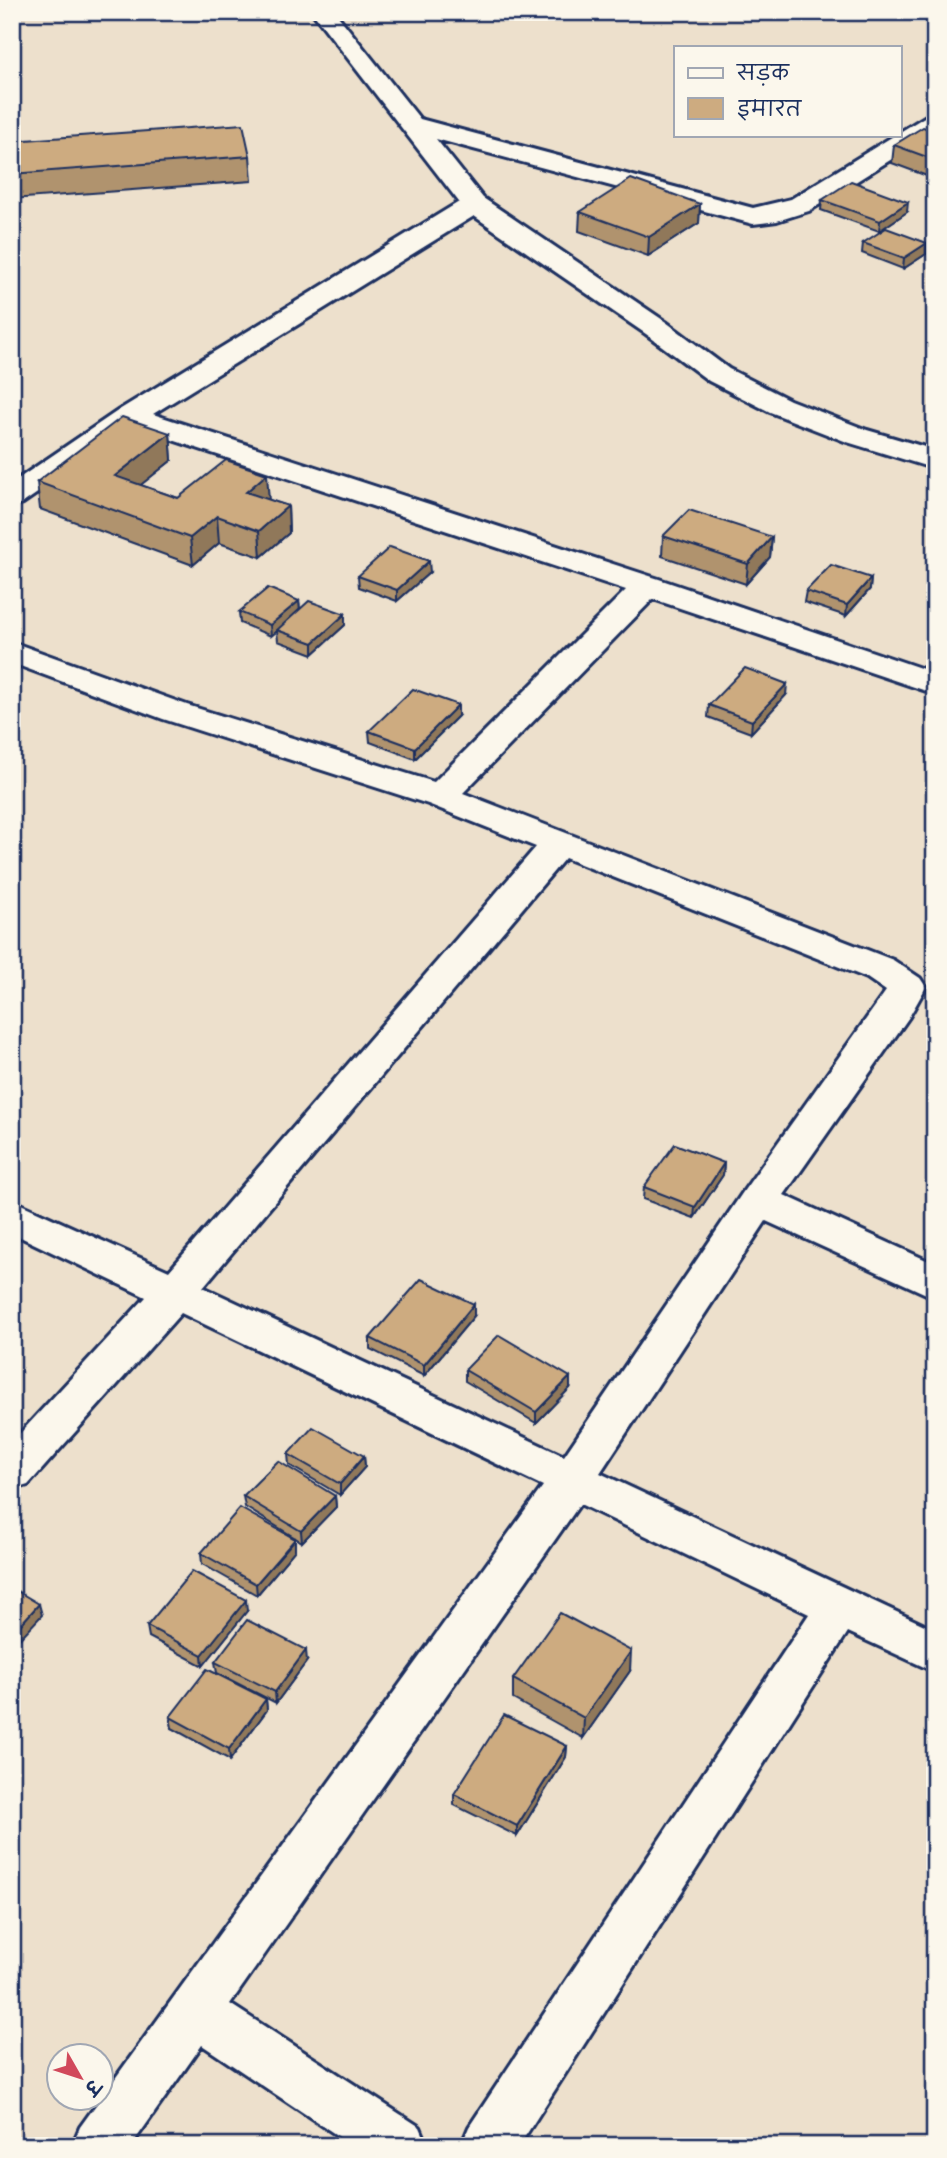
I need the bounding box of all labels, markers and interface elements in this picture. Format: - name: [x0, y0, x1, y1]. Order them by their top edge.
- legend: [674, 46, 902, 136]
- text: सड़क: [736, 58, 790, 86]
- text: इमारत: [737, 94, 803, 121]
- north arrow: [46, 2042, 116, 2112]
- text: उ: [78, 2074, 109, 2103]

